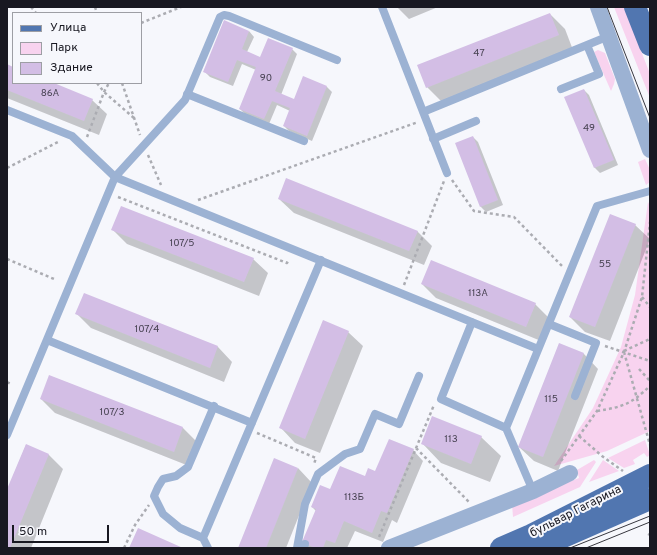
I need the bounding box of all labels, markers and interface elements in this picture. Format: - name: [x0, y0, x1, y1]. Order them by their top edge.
- legend: [12, 12, 142, 84]
- text: Улица: [50, 20, 86, 36]
- text: Парк: [50, 40, 78, 56]
- house number: 47: [473, 48, 485, 60]
- text: Здание: [50, 60, 93, 76]
- house number: 90: [260, 73, 272, 85]
- house number: 86А: [41, 88, 59, 100]
- house number: 49: [583, 123, 595, 135]
- house number: 107/5: [169, 238, 195, 250]
- house number: 55: [599, 259, 611, 271]
- house number: 113А: [468, 288, 488, 300]
- house number: 107/4: [134, 324, 160, 336]
- house number: 115: [544, 394, 558, 406]
- house number: 107/3: [100, 407, 124, 419]
- house number: 113: [444, 434, 458, 446]
- street label: бульвар Гагарина: [528, 483, 624, 541]
- house number: 113Б: [344, 492, 364, 504]
- scale bar: [14, 517, 111, 543]
- text: 50 m: [19, 524, 47, 540]

